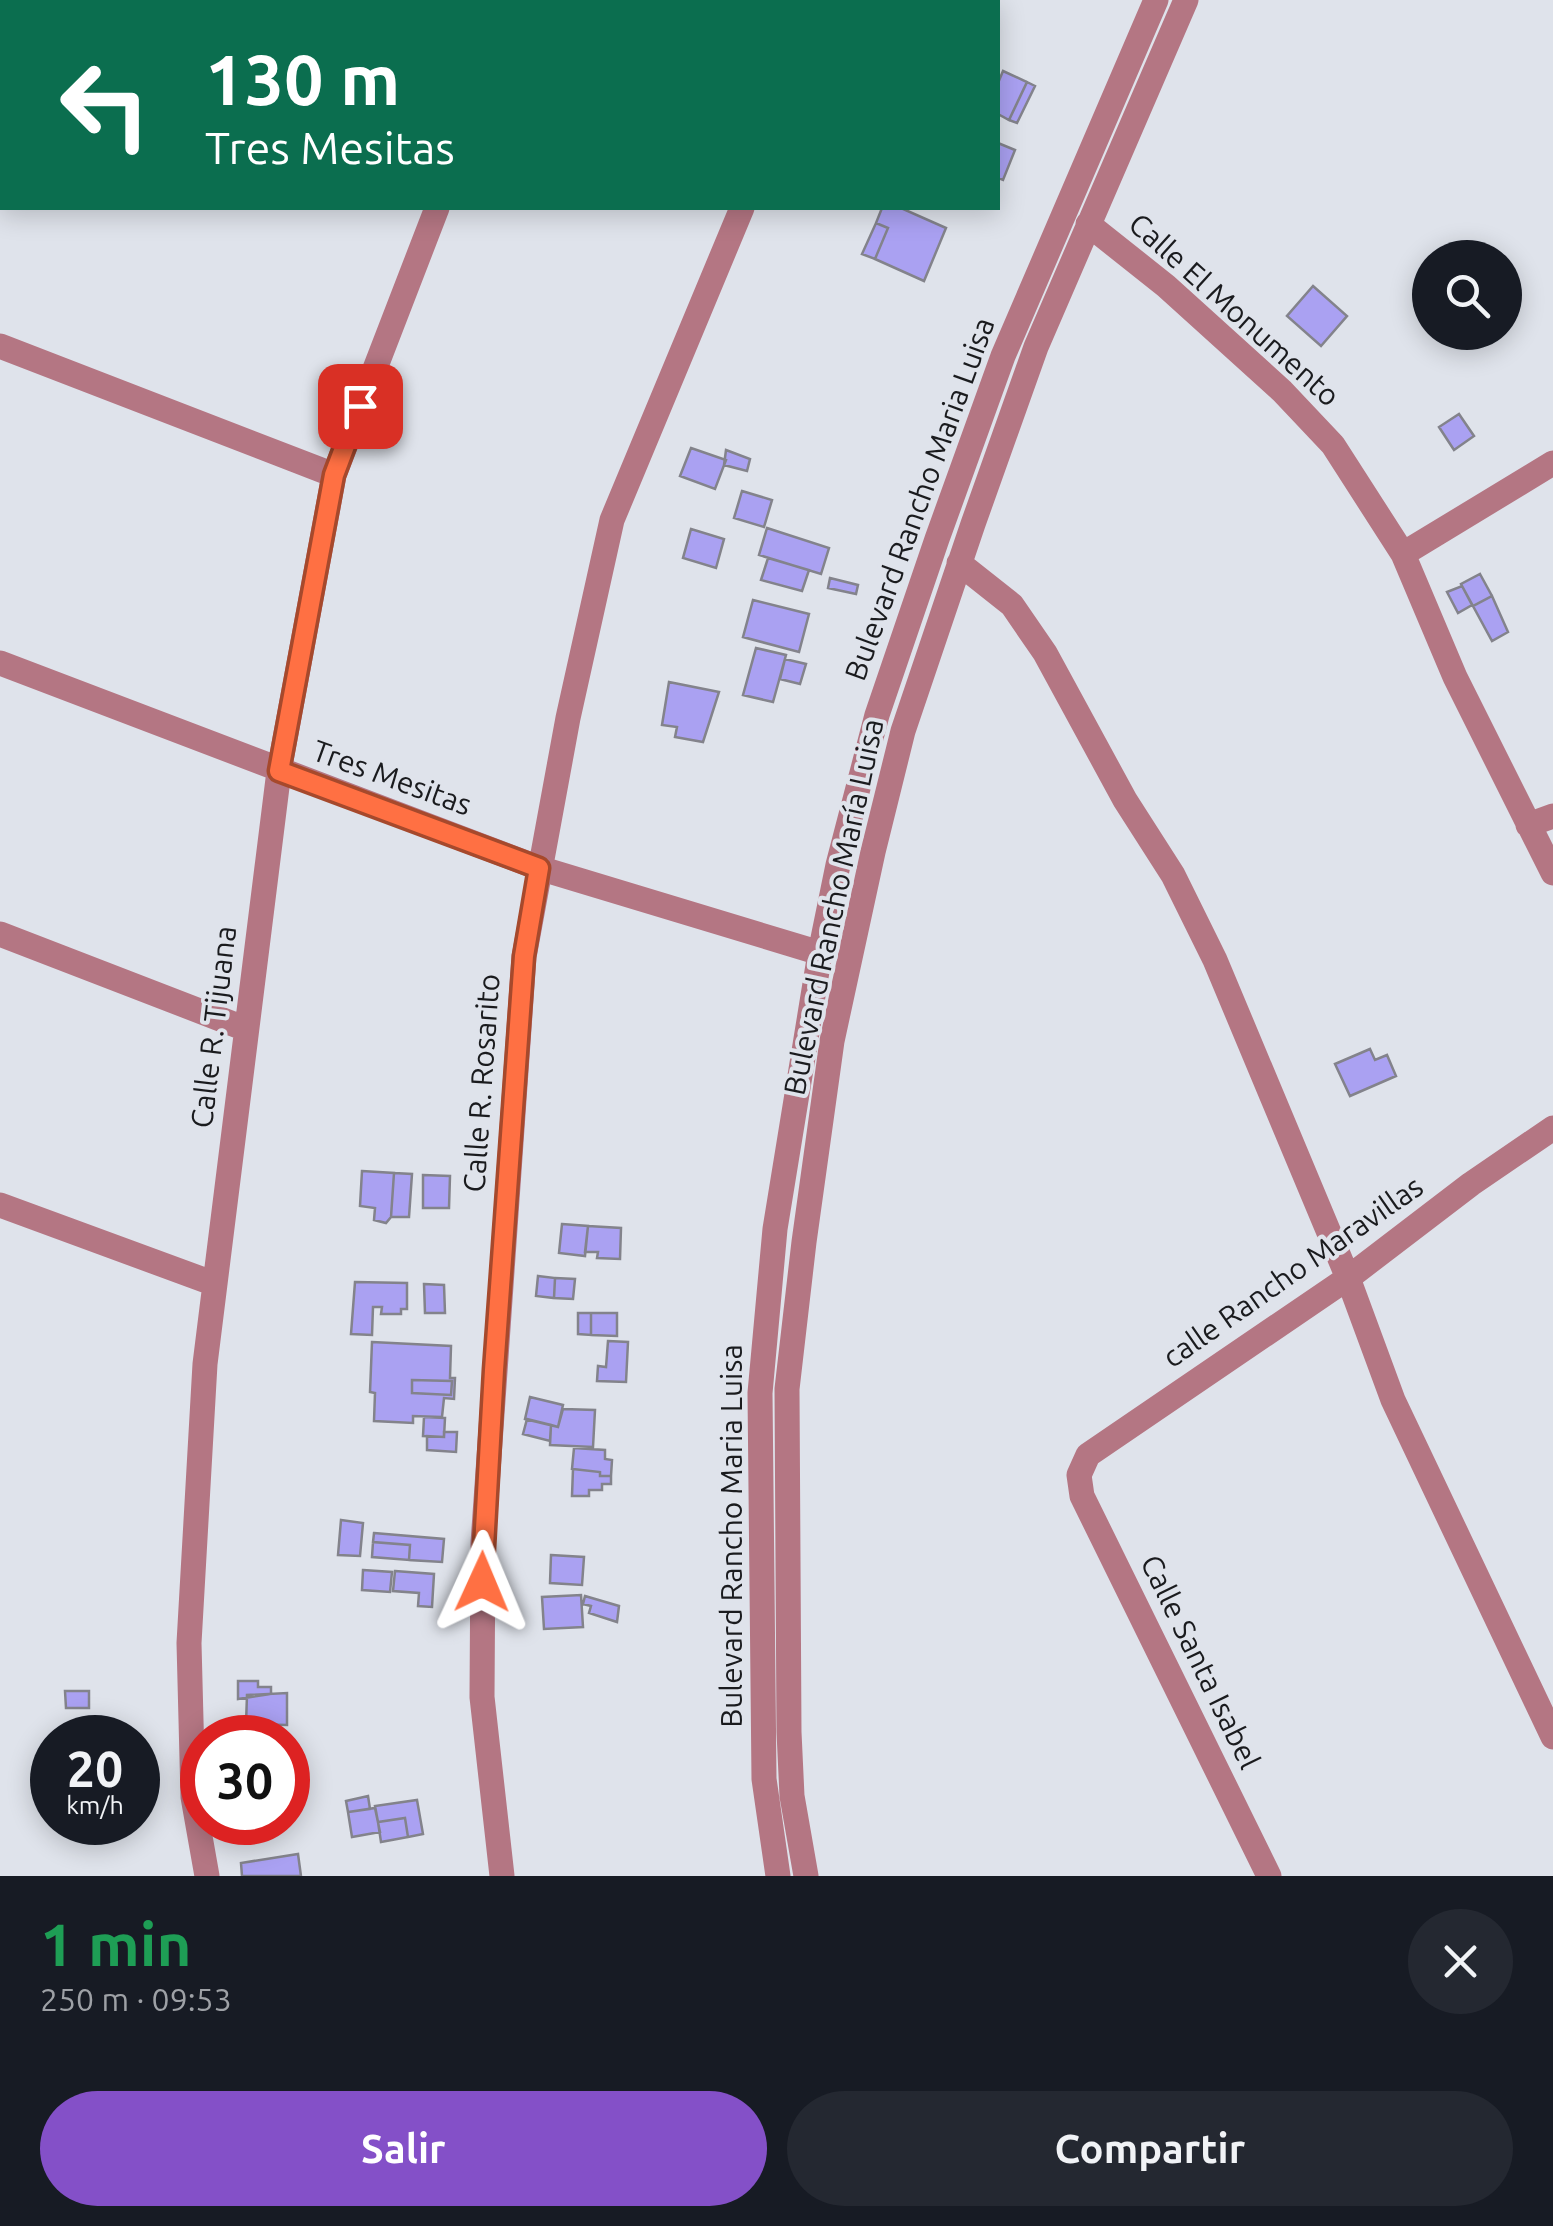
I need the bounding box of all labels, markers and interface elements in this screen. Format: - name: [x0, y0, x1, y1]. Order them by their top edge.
- icon: left: [40, 40, 170, 170]
- text: 130 m: [205, 40, 400, 118]
- text: Tres Mesitas: [205, 122, 455, 173]
- street label: Calle El Monumento: [1122, 206, 1347, 413]
- map controls: [1412, 240, 1522, 350]
- button: search: [1412, 240, 1522, 350]
- street label: Bulevard Rancho Maria Luisa: [837, 313, 1001, 685]
- pin: [318, 364, 403, 449]
- icon: arrive: [333, 379, 388, 434]
- street label: Bulevard Rancho María Luisa: [777, 716, 890, 1098]
- street label: Tres Mesitas: [308, 733, 476, 822]
- street label: Calle R. Tijuana: [184, 924, 242, 1130]
- street label: Calle R. Rosarito: [456, 973, 506, 1193]
- street label: calle Rancho Maravillas: [1156, 1168, 1429, 1374]
- street label: Bulevard Rancho Maria Luisa: [714, 1344, 748, 1728]
- position arrow: [430, 1530, 534, 1634]
- street label: Calle Santa Isabel: [1134, 1549, 1267, 1774]
- speed limit sign: 30: [180, 1715, 310, 1845]
- text: 20: [67, 1740, 123, 1796]
- text: km/h: [66, 1791, 124, 1819]
- button: close: [1408, 1909, 1513, 2014]
- text: 1 min: [40, 1910, 192, 1977]
- text: 250 m · 09:53: [40, 1981, 232, 2017]
- button: Salir: [40, 2091, 767, 2206]
- button: Compartir: [787, 2091, 1513, 2206]

